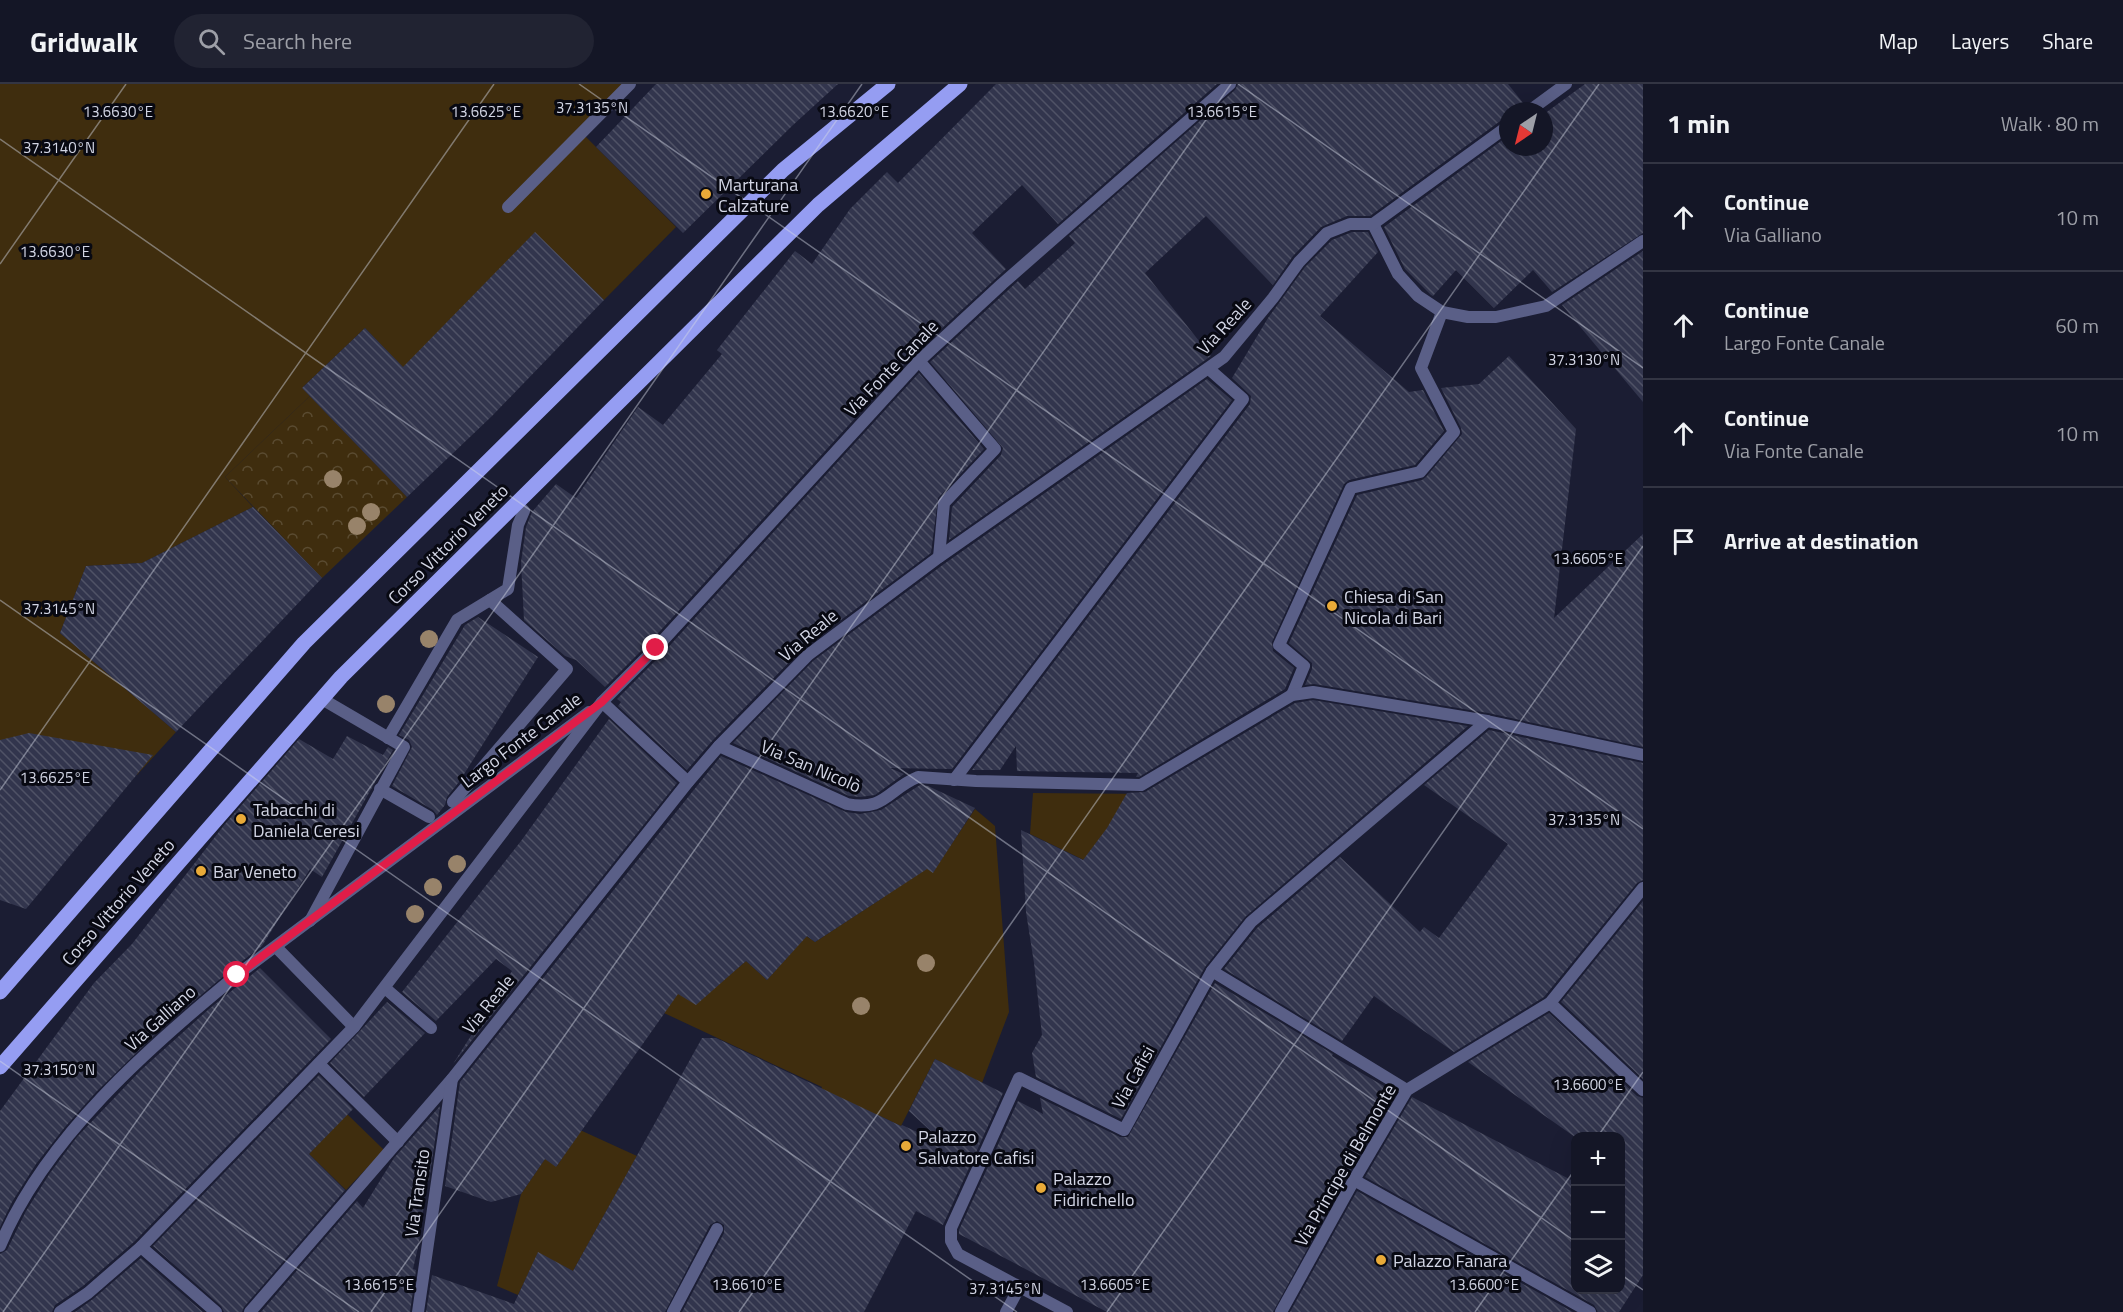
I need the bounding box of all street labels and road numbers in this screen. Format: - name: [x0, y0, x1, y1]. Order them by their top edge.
- street label: Via Reale: [1190, 291, 1258, 361]
- street label: Via Fonte Canale: [838, 313, 944, 423]
- street label: Corso Vittorio Veneto: [382, 478, 514, 610]
- street label: Via Reale: [773, 602, 843, 668]
- street label: Largo Fonte Canale: [455, 686, 587, 794]
- street label: Via San Nicolò: [757, 733, 865, 799]
- street label: Corso Vittorio Veneto: [55, 832, 181, 972]
- street label: Via Reale: [456, 968, 520, 1040]
- street label: Via Galliano: [118, 979, 202, 1057]
- street label: Via Cafisi: [1105, 1041, 1161, 1113]
- street label: Via Principe di Belmonte: [1287, 1079, 1403, 1251]
- street label: Via Transito: [397, 1147, 437, 1239]

